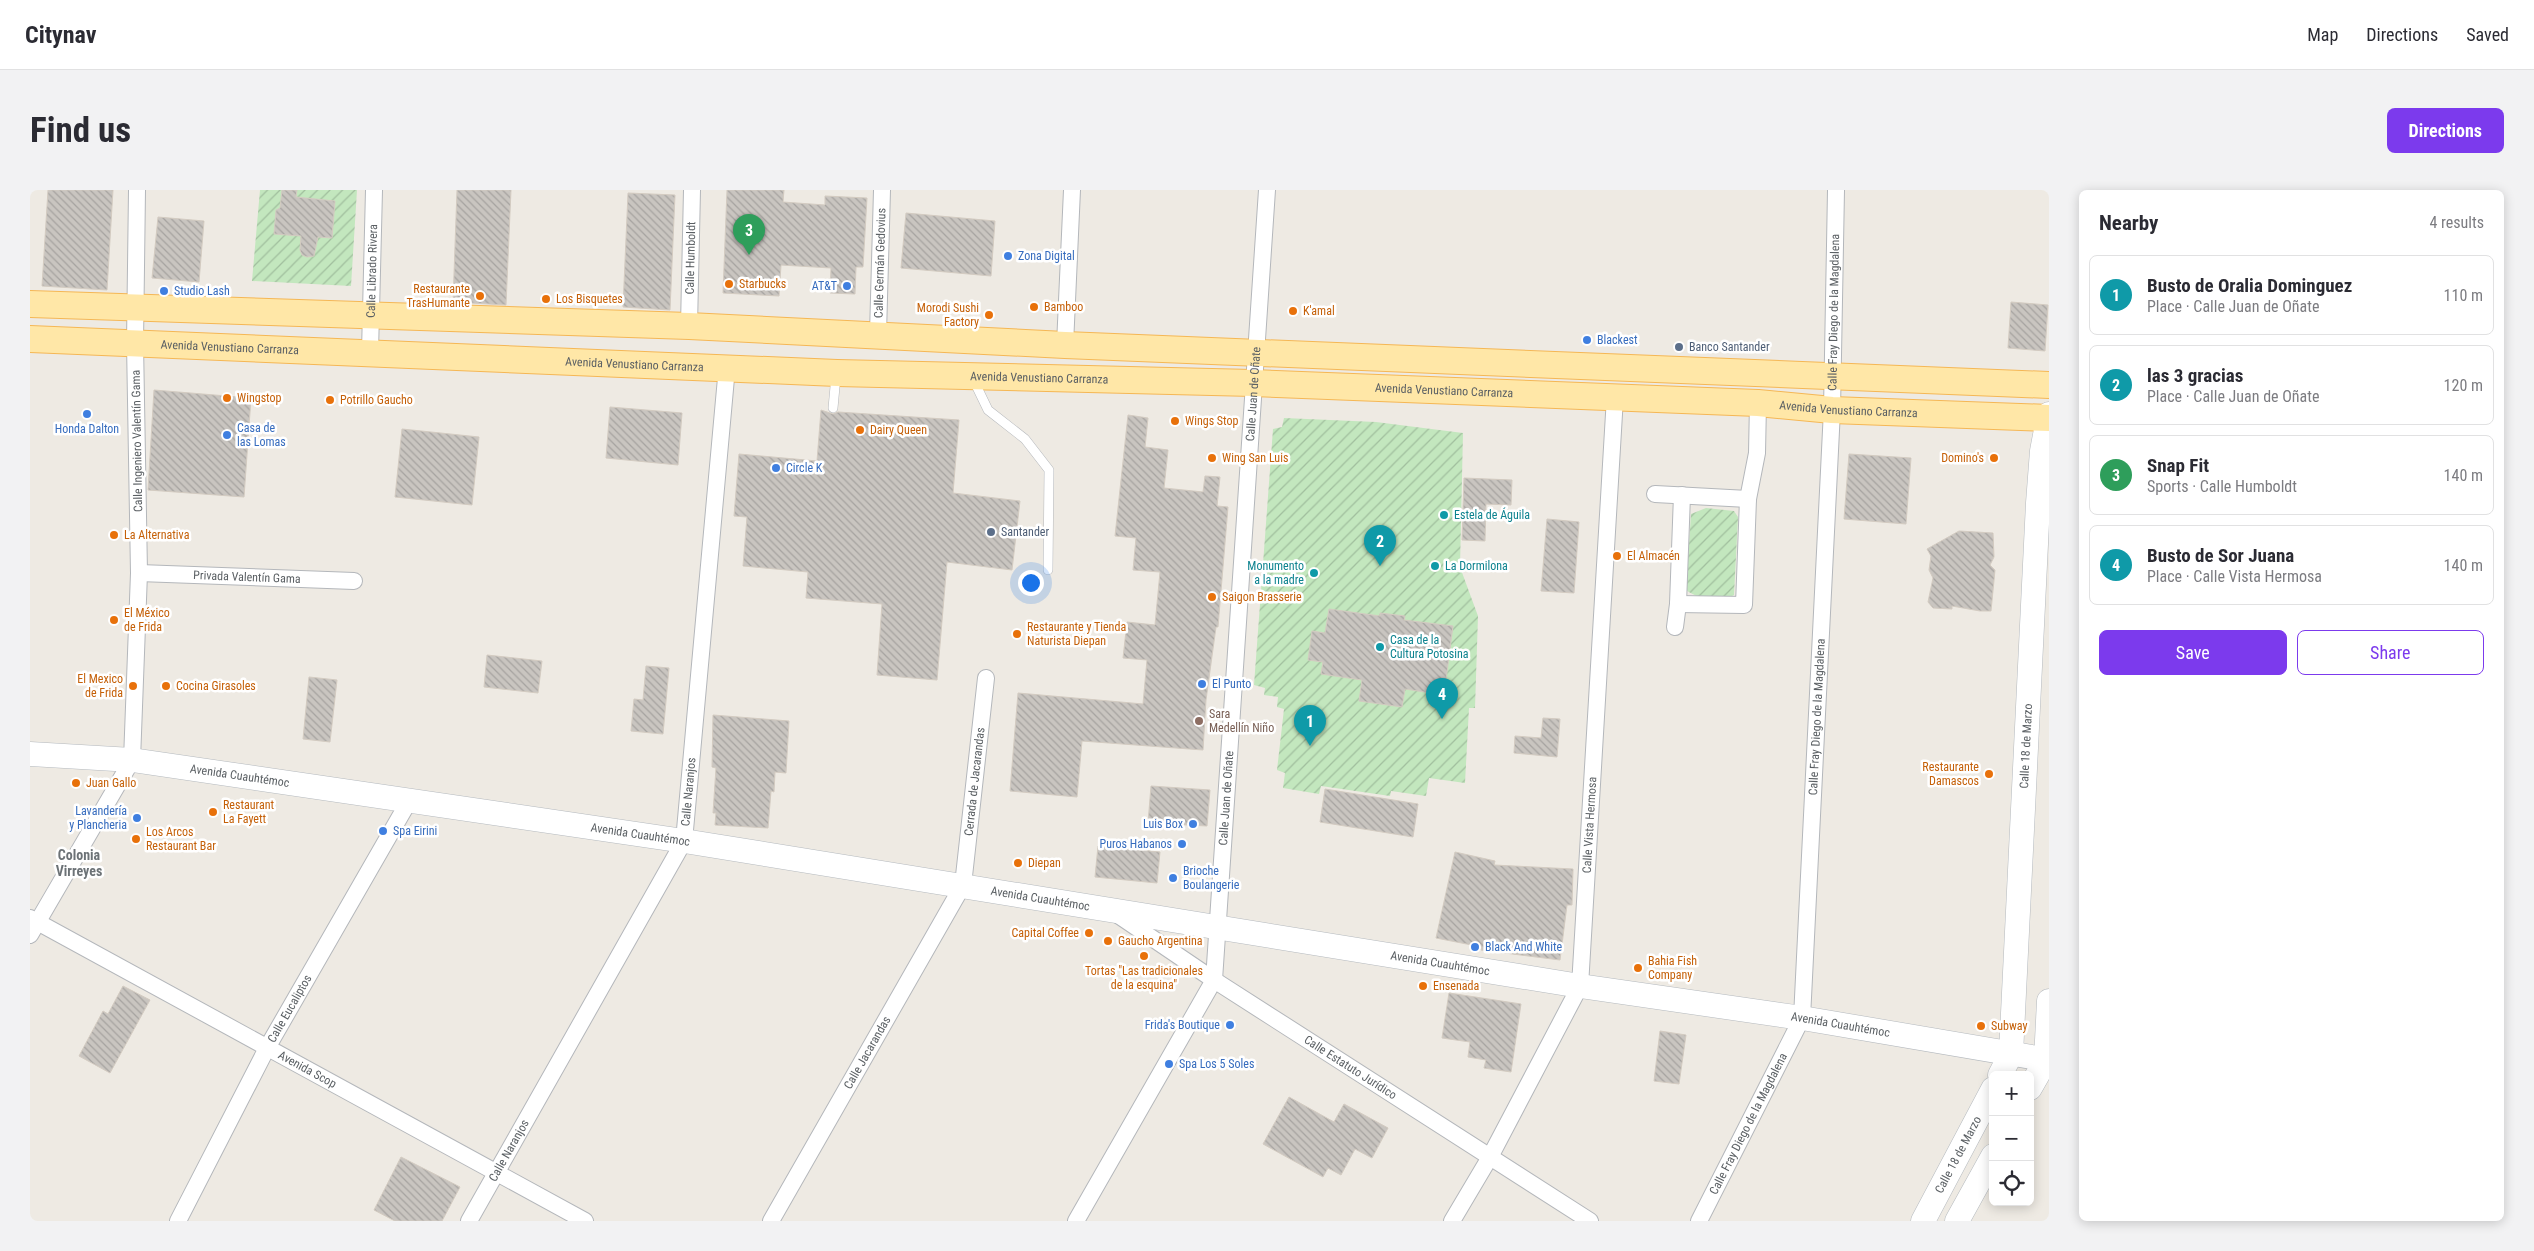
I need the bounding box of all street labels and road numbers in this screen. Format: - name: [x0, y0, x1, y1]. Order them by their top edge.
- street label: Calle Germán Gedovius: [871, 208, 888, 318]
- street label: Calle Humboldt: [683, 221, 698, 295]
- street label: Calle Librado Rivera: [364, 224, 380, 318]
- street label: Calle Fray Diego de la Magdalena: [1825, 234, 1842, 391]
- street label: Avenida Venustiano Carranza: [160, 338, 300, 357]
- street label: Calle Juan de Oñate: [1243, 346, 1263, 442]
- street label: Avenida Venustiano Carranza: [565, 355, 704, 374]
- street label: Avenida Venustiano Carranza: [970, 369, 1109, 387]
- street label: Calle Ingeniero Valentín Gama: [129, 370, 145, 512]
- street label: Avenida Venustiano Carranza: [1375, 381, 1514, 400]
- street label: Avenida Venustiano Carranza: [1779, 398, 1918, 420]
- street label: Privada Valentín Gama: [193, 568, 301, 586]
- street label: Calle Fray Diego de la Magdalena: [1806, 638, 1828, 796]
- street label: Calle 18 de Marzo: [2017, 703, 2035, 789]
- street label: Cerrada de Jacarandas: [962, 727, 987, 837]
- street label: Calle Juan de Oñate: [1216, 750, 1236, 846]
- street label: Calle Naranjos: [678, 757, 699, 827]
- street label: Avenida Cuauhtémoc: [189, 762, 291, 790]
- street label: Calle Vista Hermosa: [1580, 776, 1599, 874]
- street label: Avenida Cuauhtémoc: [590, 820, 691, 849]
- street label: Avenida Cuauhtémoc: [990, 884, 1091, 914]
- street label: Avenida Cuauhtémoc: [1390, 948, 1491, 978]
- street label: Calle Eucaliptos: [265, 972, 315, 1045]
- street label: Avenida Cuauhtémoc: [1790, 1009, 1891, 1040]
- street label: Calle Jacarandas: [841, 1014, 894, 1091]
- street label: Calle Estatuto Jurídico: [1302, 1033, 1399, 1102]
- street label: Avenida Scop: [276, 1048, 339, 1091]
- street label: Calle Fray Diego de la Magdalena: [1707, 1050, 1790, 1197]
- street label: Calle 18 de Marzo: [1932, 1114, 1984, 1196]
- street label: Calle Naranjos: [486, 1117, 532, 1184]

